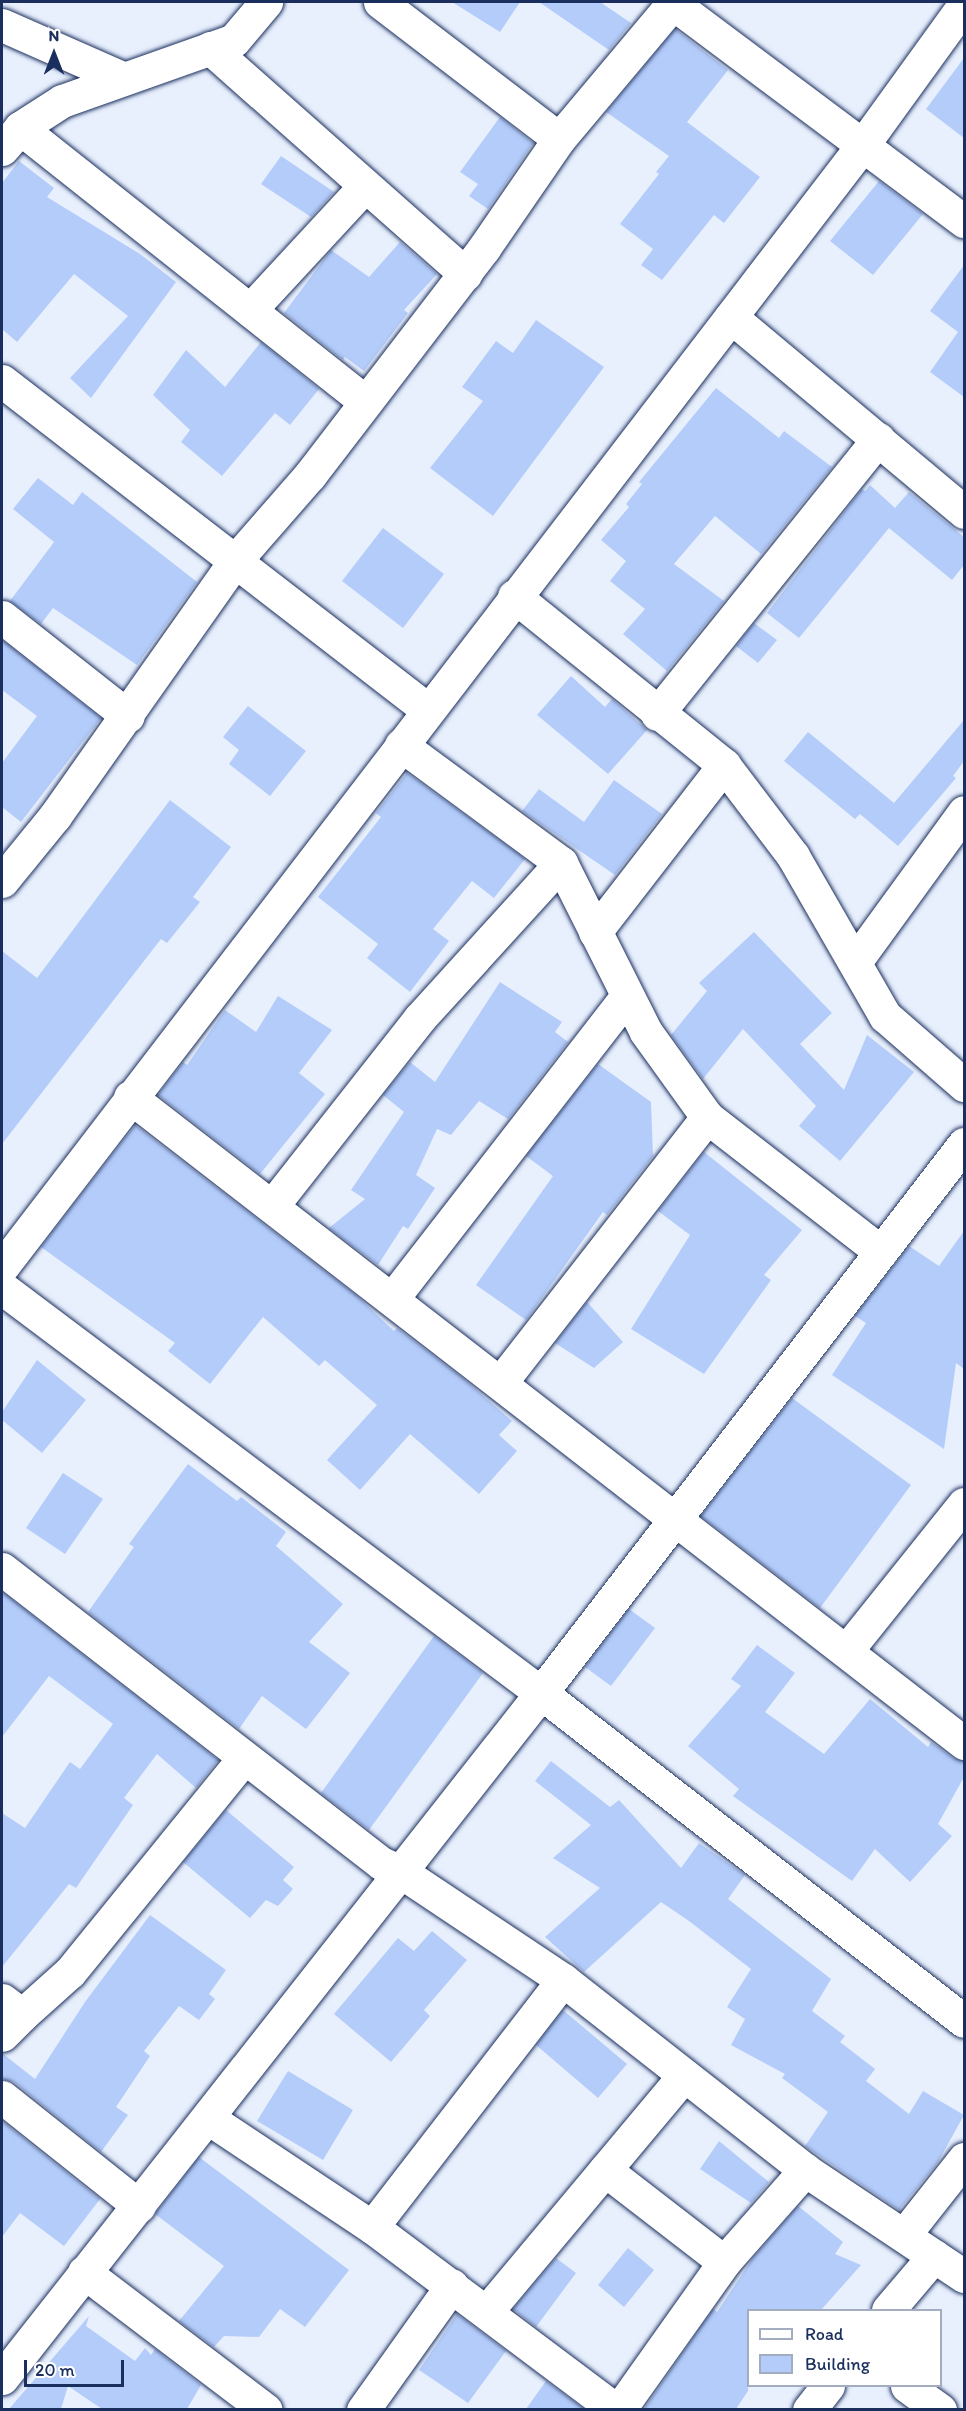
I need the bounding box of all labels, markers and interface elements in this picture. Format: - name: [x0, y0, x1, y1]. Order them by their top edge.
- north arrow: [24, 24, 84, 84]
- text: N: [49, 26, 59, 45]
- legend: [747, 2309, 942, 2387]
- text: Road: [805, 2323, 844, 2345]
- scale bar: [27, 2348, 128, 2386]
- text: Building: [805, 2353, 870, 2375]
- text: 20 m: [35, 2359, 75, 2381]

